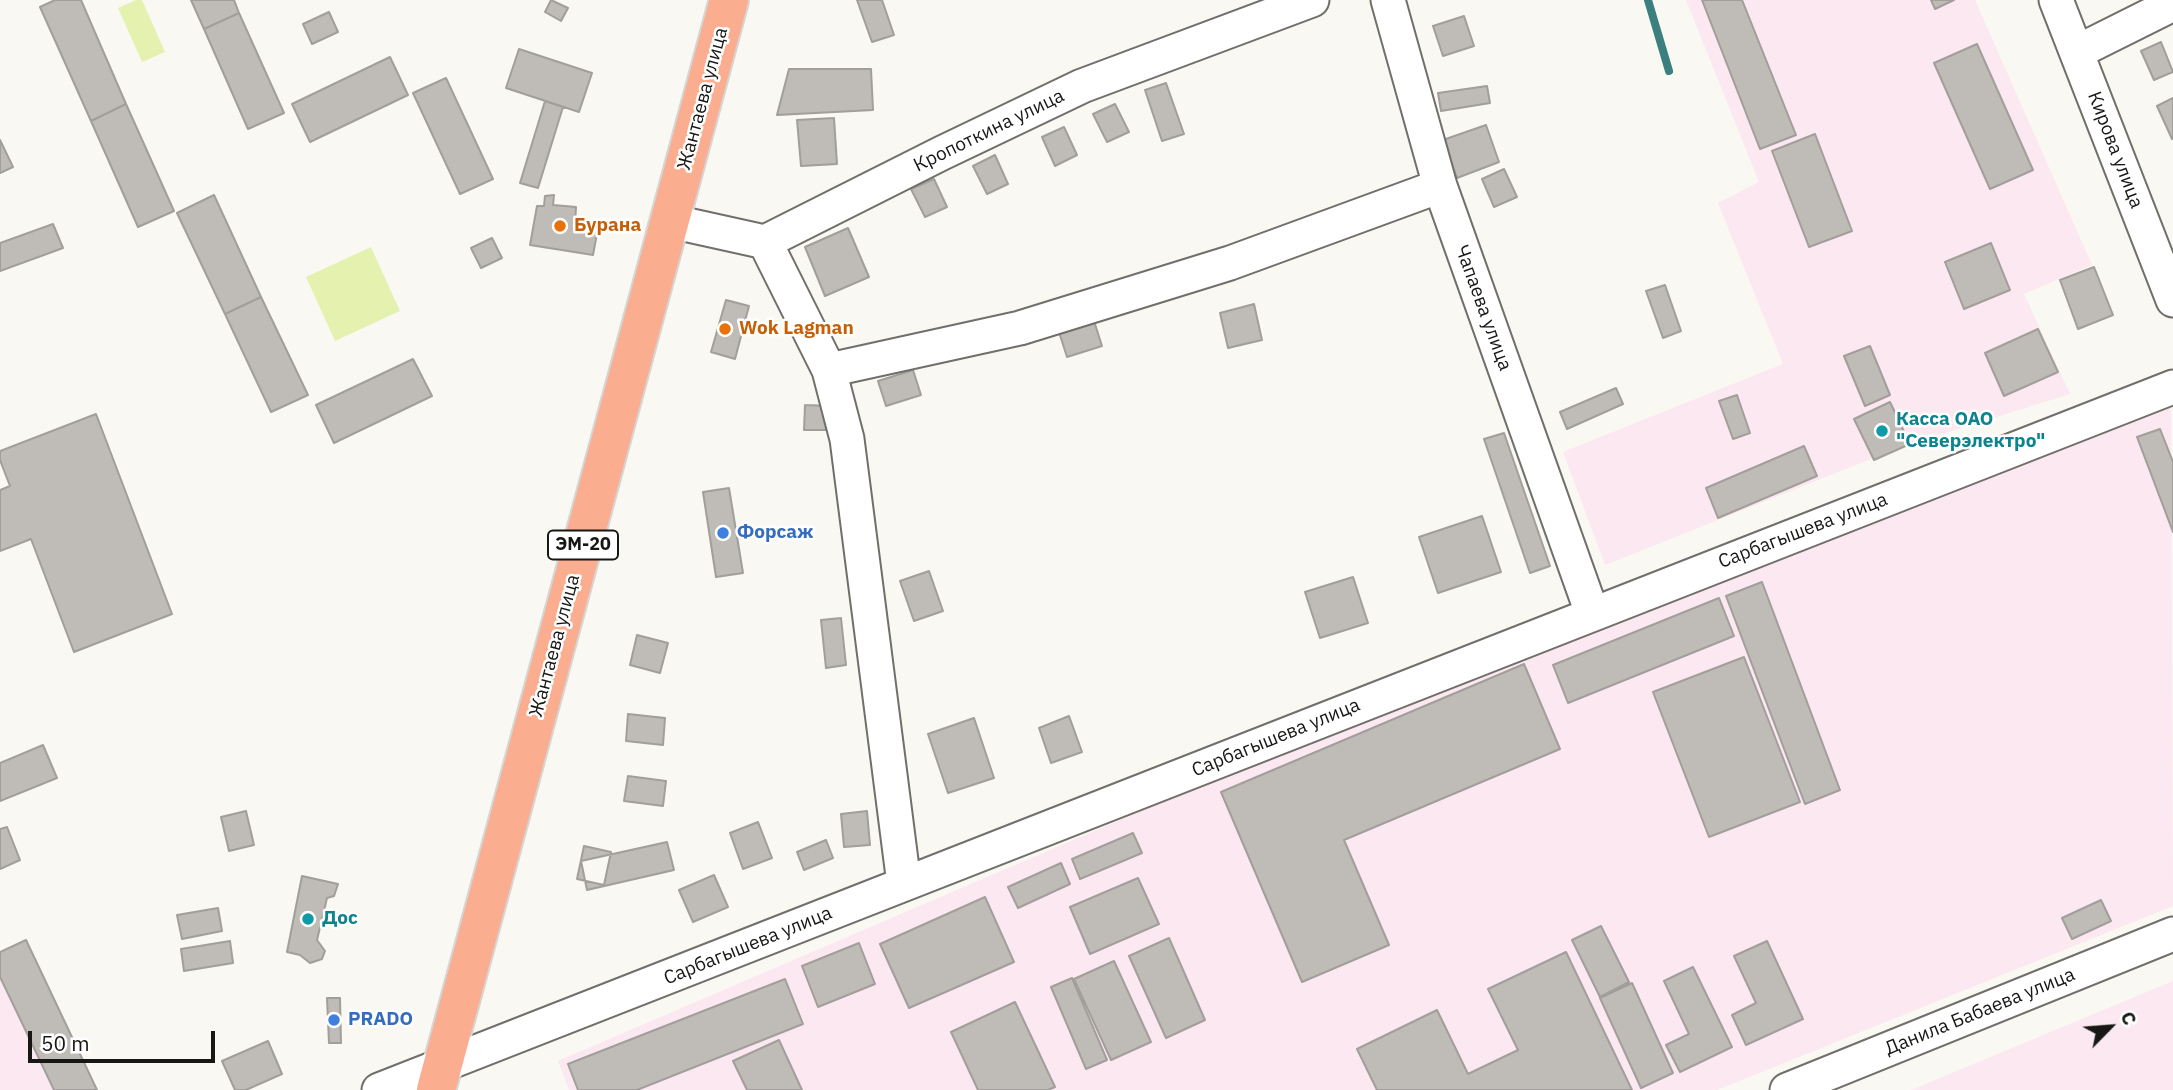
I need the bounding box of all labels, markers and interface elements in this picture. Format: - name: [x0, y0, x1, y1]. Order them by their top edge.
- street label: Жантаева улица: [673, 25, 733, 173]
- street label: Кропоткина улица: [910, 85, 1068, 177]
- street label: Кирова улица: [2082, 89, 2148, 211]
- place label: Бурана: [574, 215, 641, 237]
- marker: Бурана: [552, 218, 568, 234]
- street label: Чапаева улица: [1450, 242, 1516, 374]
- place label: Wok Lagman: [739, 318, 854, 340]
- marker: Wok Lagman: [717, 321, 733, 337]
- place label: Касса ОАО "Северэлектро": [1896, 409, 2045, 453]
- marker: Касса ОАО "Северэлектро": [1874, 423, 1890, 439]
- street label: Сарбагышева улица: [1715, 488, 1891, 574]
- place label: Форсаж: [737, 522, 814, 544]
- marker: Форсаж: [715, 525, 731, 541]
- road number: ЭМ-20: [548, 530, 618, 560]
- street label: Жантаева улица: [525, 572, 585, 720]
- street label: Сарбагышева улица: [1189, 694, 1363, 782]
- street label: Сарбагышева улица: [661, 902, 835, 990]
- place label: Дос: [322, 908, 358, 930]
- marker: Дос: [300, 911, 316, 927]
- street label: Данила Бабаева улица: [1882, 963, 2078, 1061]
- north arrow: [2075, 992, 2145, 1062]
- text: С: [2116, 1007, 2143, 1029]
- place label: PRADO: [348, 1009, 413, 1031]
- marker: PRADO: [326, 1012, 342, 1028]
- scale bar: [32, 1016, 219, 1060]
- text: 50 m: [41, 1029, 90, 1057]

